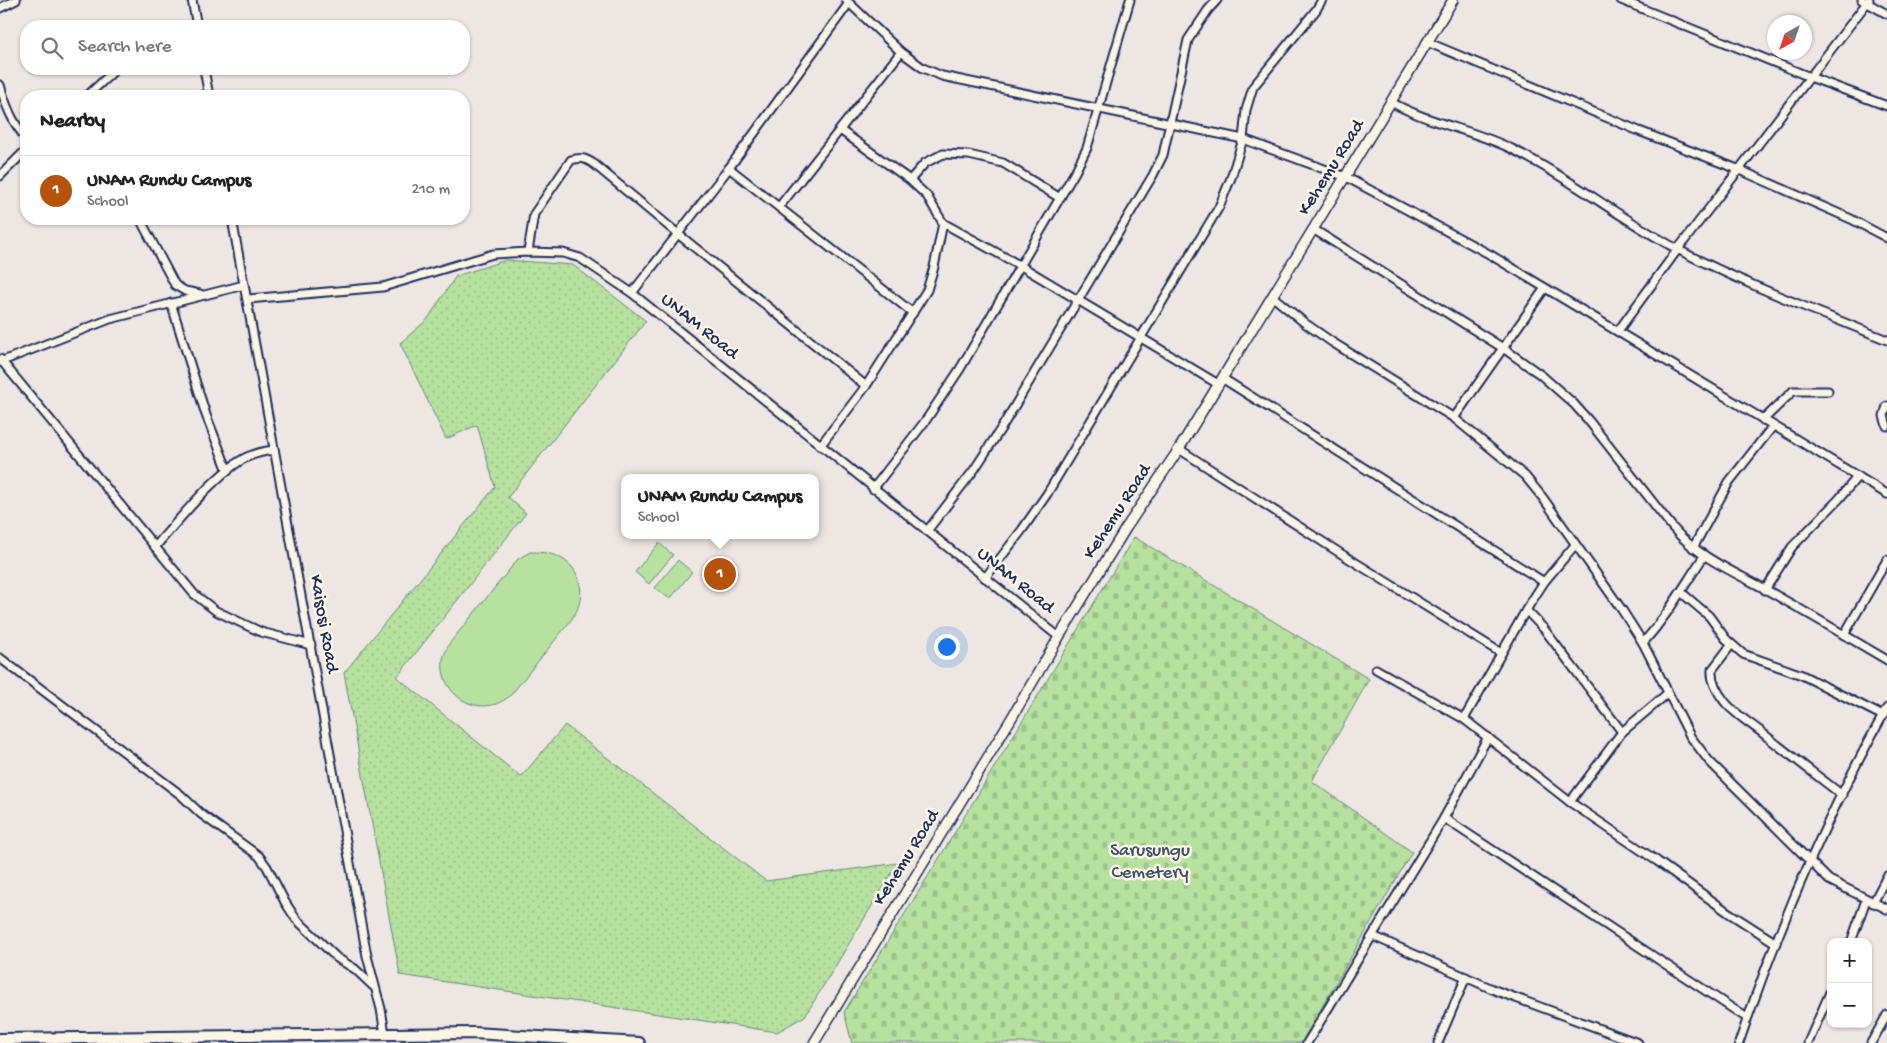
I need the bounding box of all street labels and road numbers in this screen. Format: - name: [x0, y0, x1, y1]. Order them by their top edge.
- street label: Kehemu Road: [1293, 114, 1372, 220]
- street label: UNAM Road: [655, 289, 744, 367]
- street label: Kehemu Road: [1079, 459, 1158, 564]
- street label: UNAM Road: [971, 543, 1060, 621]
- street label: Kaisosi Road: [303, 573, 343, 677]
- street label: Kehemu Road: [868, 804, 947, 910]

